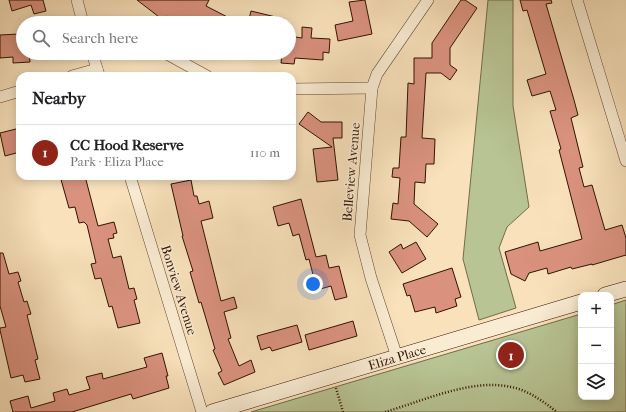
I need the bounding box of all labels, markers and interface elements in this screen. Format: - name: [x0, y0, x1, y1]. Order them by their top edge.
- search box: [16, 16, 296, 60]
- icon: search: [30, 27, 52, 49]
- text: Search here: [62, 29, 138, 47]
- text: Nearby: [32, 88, 86, 108]
- street label: Belleview Avenue: [339, 121, 363, 222]
- text: CC Hood Reserve: [70, 136, 184, 154]
- text: 1: [43, 145, 47, 160]
- text: 110 m: [250, 145, 280, 160]
- text: Park · Eliza Place: [70, 154, 164, 169]
- street label: Bonview Avenue: [158, 243, 200, 337]
- your location: [303, 274, 323, 294]
- map controls: [578, 292, 614, 400]
- button: +: [578, 292, 614, 328]
- button: −: [578, 328, 614, 364]
- pin: 1: [498, 340, 524, 370]
- street label: Eliza Place: [366, 341, 428, 373]
- button: layers: [578, 364, 614, 400]

